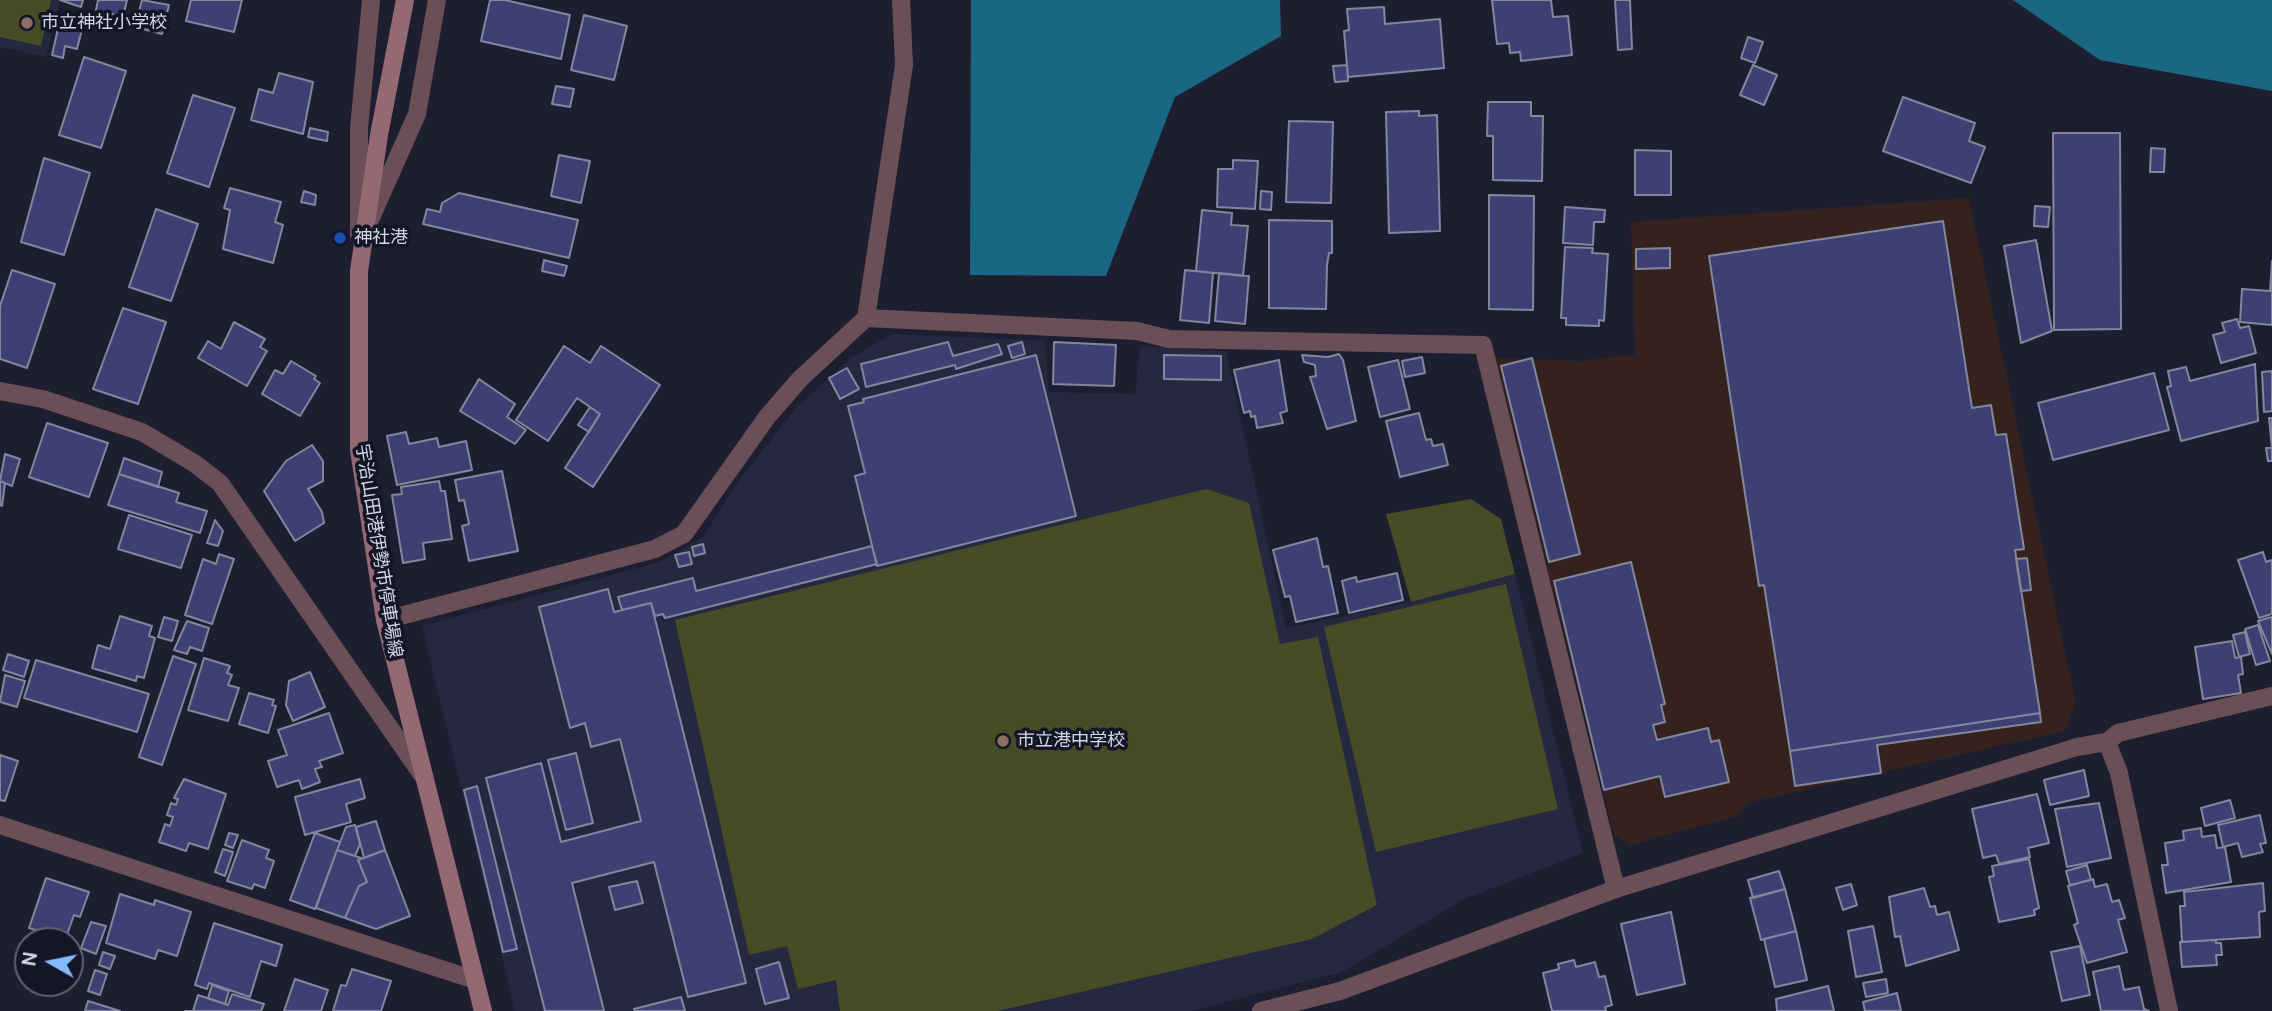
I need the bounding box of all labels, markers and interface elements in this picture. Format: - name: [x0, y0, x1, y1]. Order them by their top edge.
- place label: 市立神社小学校: [41, 12, 167, 34]
- marker: 市立神社小学校: [19, 15, 35, 31]
- place label: 神社港: [354, 227, 408, 249]
- marker: 神社港: [332, 230, 348, 246]
- street label: 宇治山田港伊勢市停車場線: [350, 443, 406, 659]
- place label: 市立港中学校: [1017, 730, 1125, 752]
- marker: 市立港中学校: [995, 733, 1011, 749]
- north arrow: [14, 927, 84, 997]
- text: N: [16, 950, 43, 968]

